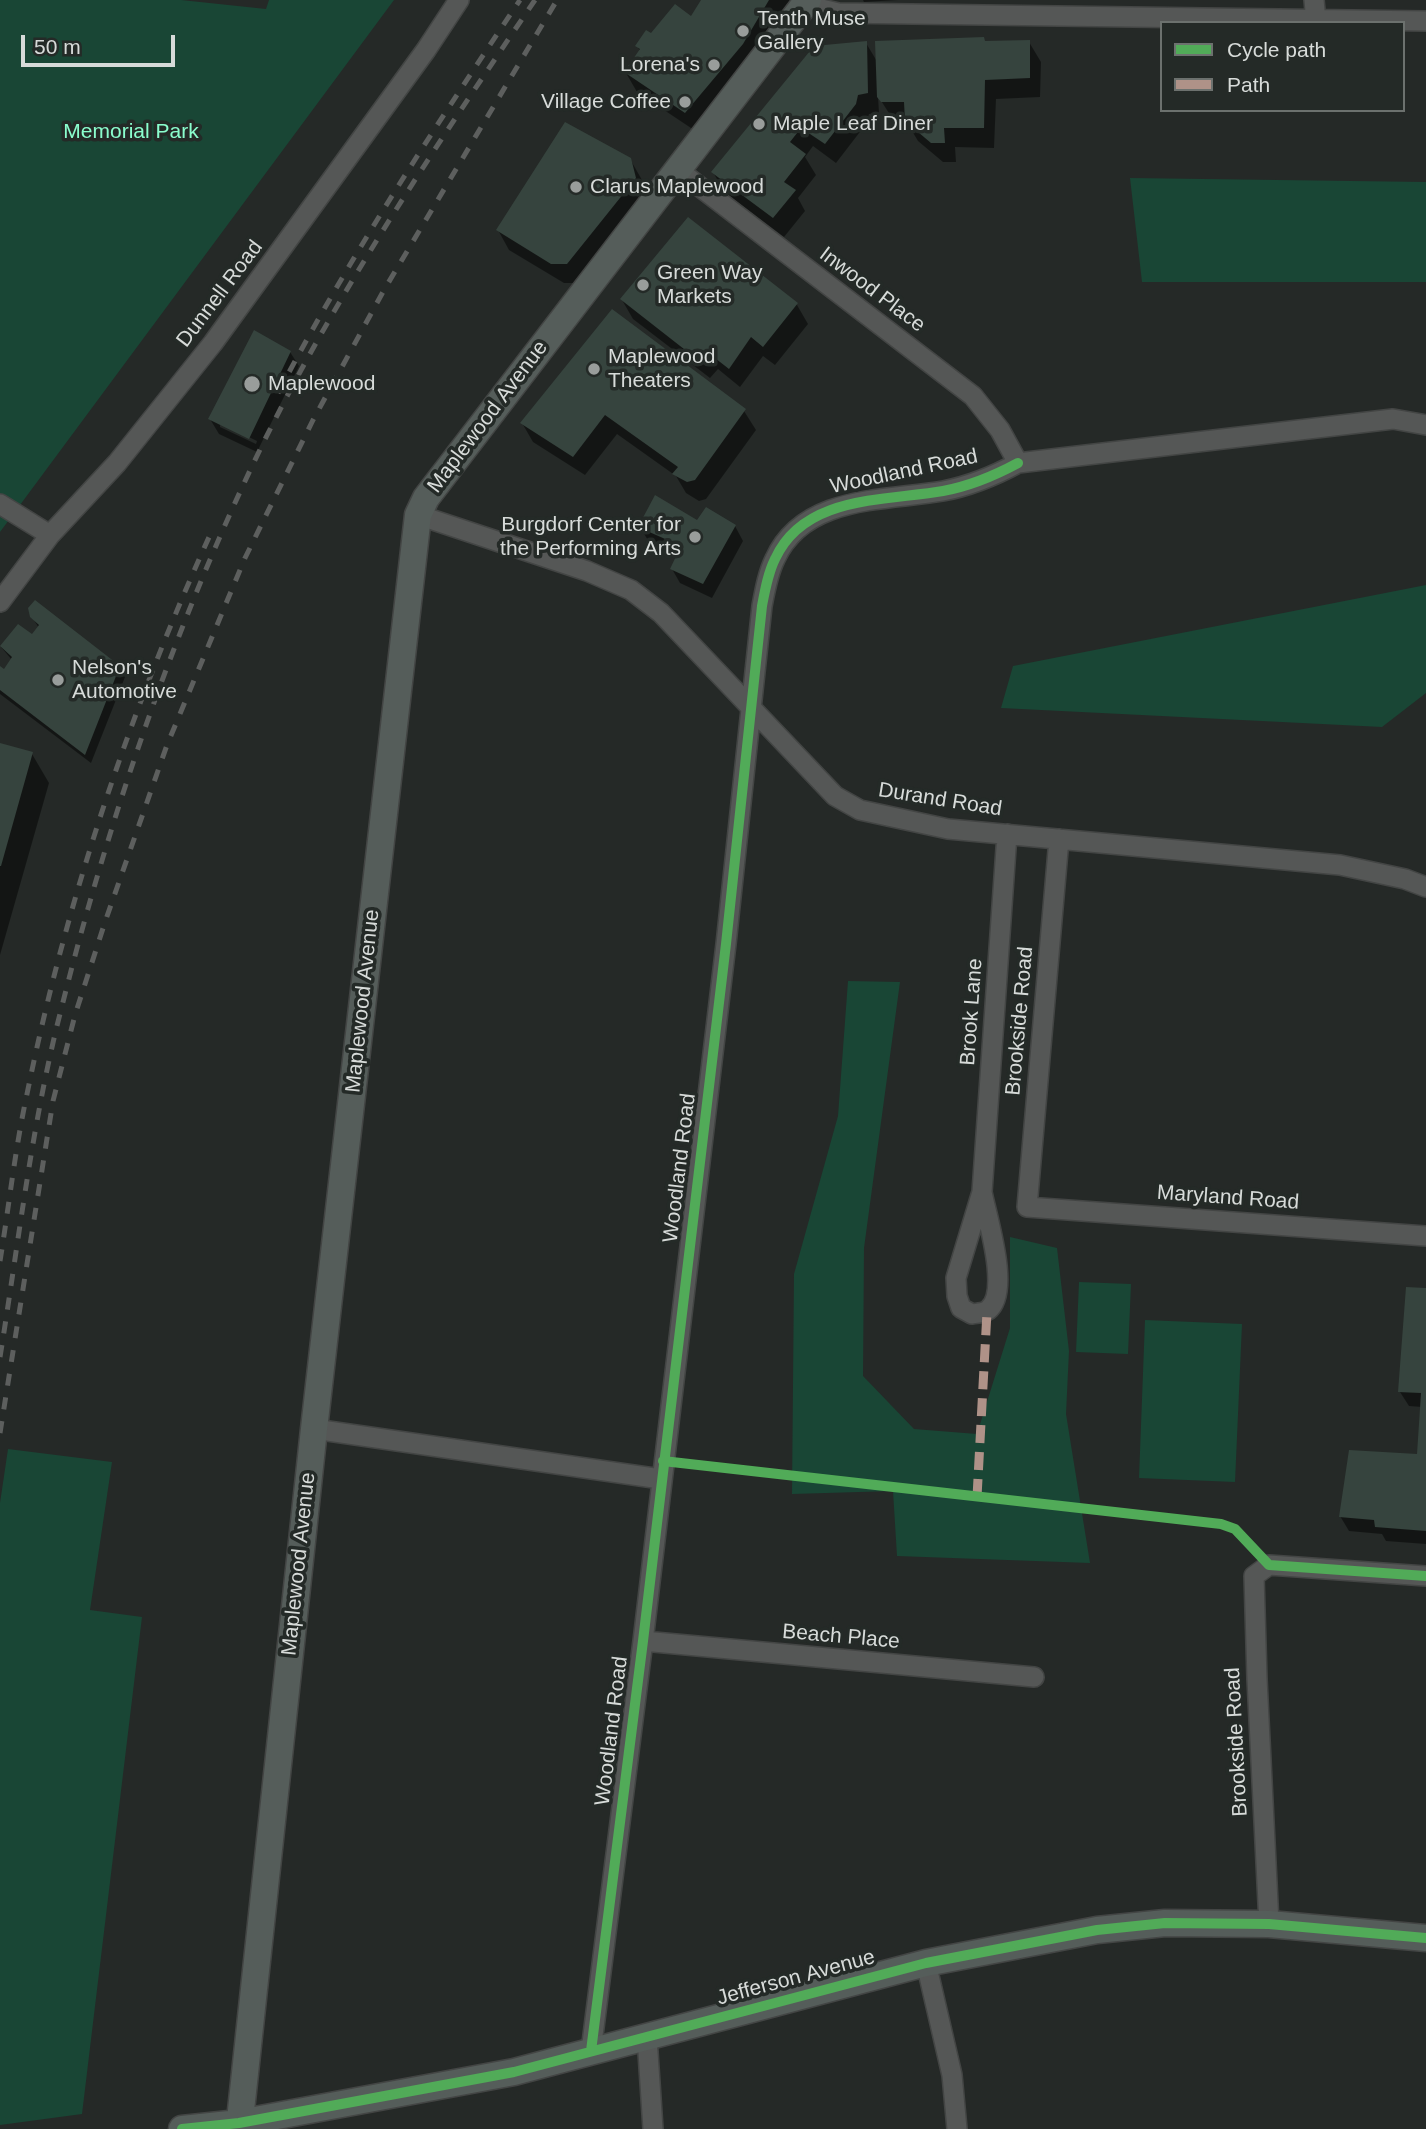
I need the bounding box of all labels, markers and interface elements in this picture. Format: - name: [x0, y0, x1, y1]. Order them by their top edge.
- place label: Tenth Muse Gallery: [757, 6, 866, 56]
- scale bar: [24, 21, 178, 65]
- legend: [1160, 21, 1405, 112]
- marker: Tenth Muse Gallery: [735, 23, 751, 39]
- text: 50 m: [34, 35, 81, 58]
- text: Cycle path: [1227, 38, 1326, 61]
- place label: Lorena's: [620, 52, 700, 78]
- marker: Lorena's: [706, 57, 722, 73]
- text: Path: [1227, 73, 1270, 96]
- place label: Village Coffee: [541, 89, 671, 115]
- marker: Village Coffee: [677, 94, 693, 110]
- place label: Maple Leaf Diner: [773, 111, 933, 137]
- marker: Maple Leaf Diner: [751, 116, 767, 132]
- park label: Memorial Park: [63, 119, 199, 145]
- place label: Clarus Maplewood: [590, 174, 764, 200]
- marker: Clarus Maplewood: [568, 179, 584, 195]
- street label: Dunnell Road: [172, 236, 268, 352]
- street label: Inwood Place: [814, 242, 930, 338]
- place label: Green Way Markets: [657, 260, 762, 310]
- marker: Green Way Markets: [635, 277, 651, 293]
- street label: Maplewood Avenue: [423, 336, 553, 498]
- place label: Maplewood Theaters: [608, 344, 715, 394]
- marker: Maplewood Theaters: [586, 361, 602, 377]
- place label: Maplewood: [268, 371, 375, 397]
- marker: Maplewood: [242, 374, 262, 394]
- street label: Woodland Road: [828, 444, 980, 500]
- place label: Burgdorf Center for the Performing Arts: [500, 512, 681, 562]
- marker: Burgdorf Center for the Performing Arts: [687, 529, 703, 545]
- place label: Nelson's Automotive: [72, 655, 177, 705]
- marker: Nelson's Automotive: [50, 672, 66, 688]
- street label: Durand Road: [876, 778, 1004, 822]
- street label: Maplewood Avenue: [341, 908, 385, 1094]
- street label: Brookside Road: [1001, 945, 1039, 1097]
- street label: Brook Lane: [956, 958, 988, 1066]
- street label: Woodland Road: [658, 1092, 702, 1244]
- street label: Maryland Road: [1156, 1180, 1300, 1216]
- street label: Maplewood Avenue: [277, 1471, 321, 1657]
- street label: Beach Place: [781, 1619, 901, 1655]
- street label: Woodland Road: [590, 1655, 634, 1807]
- street label: Brookside Road: [1221, 1667, 1253, 1817]
- street label: Jefferson Avenue: [714, 1945, 878, 2011]

